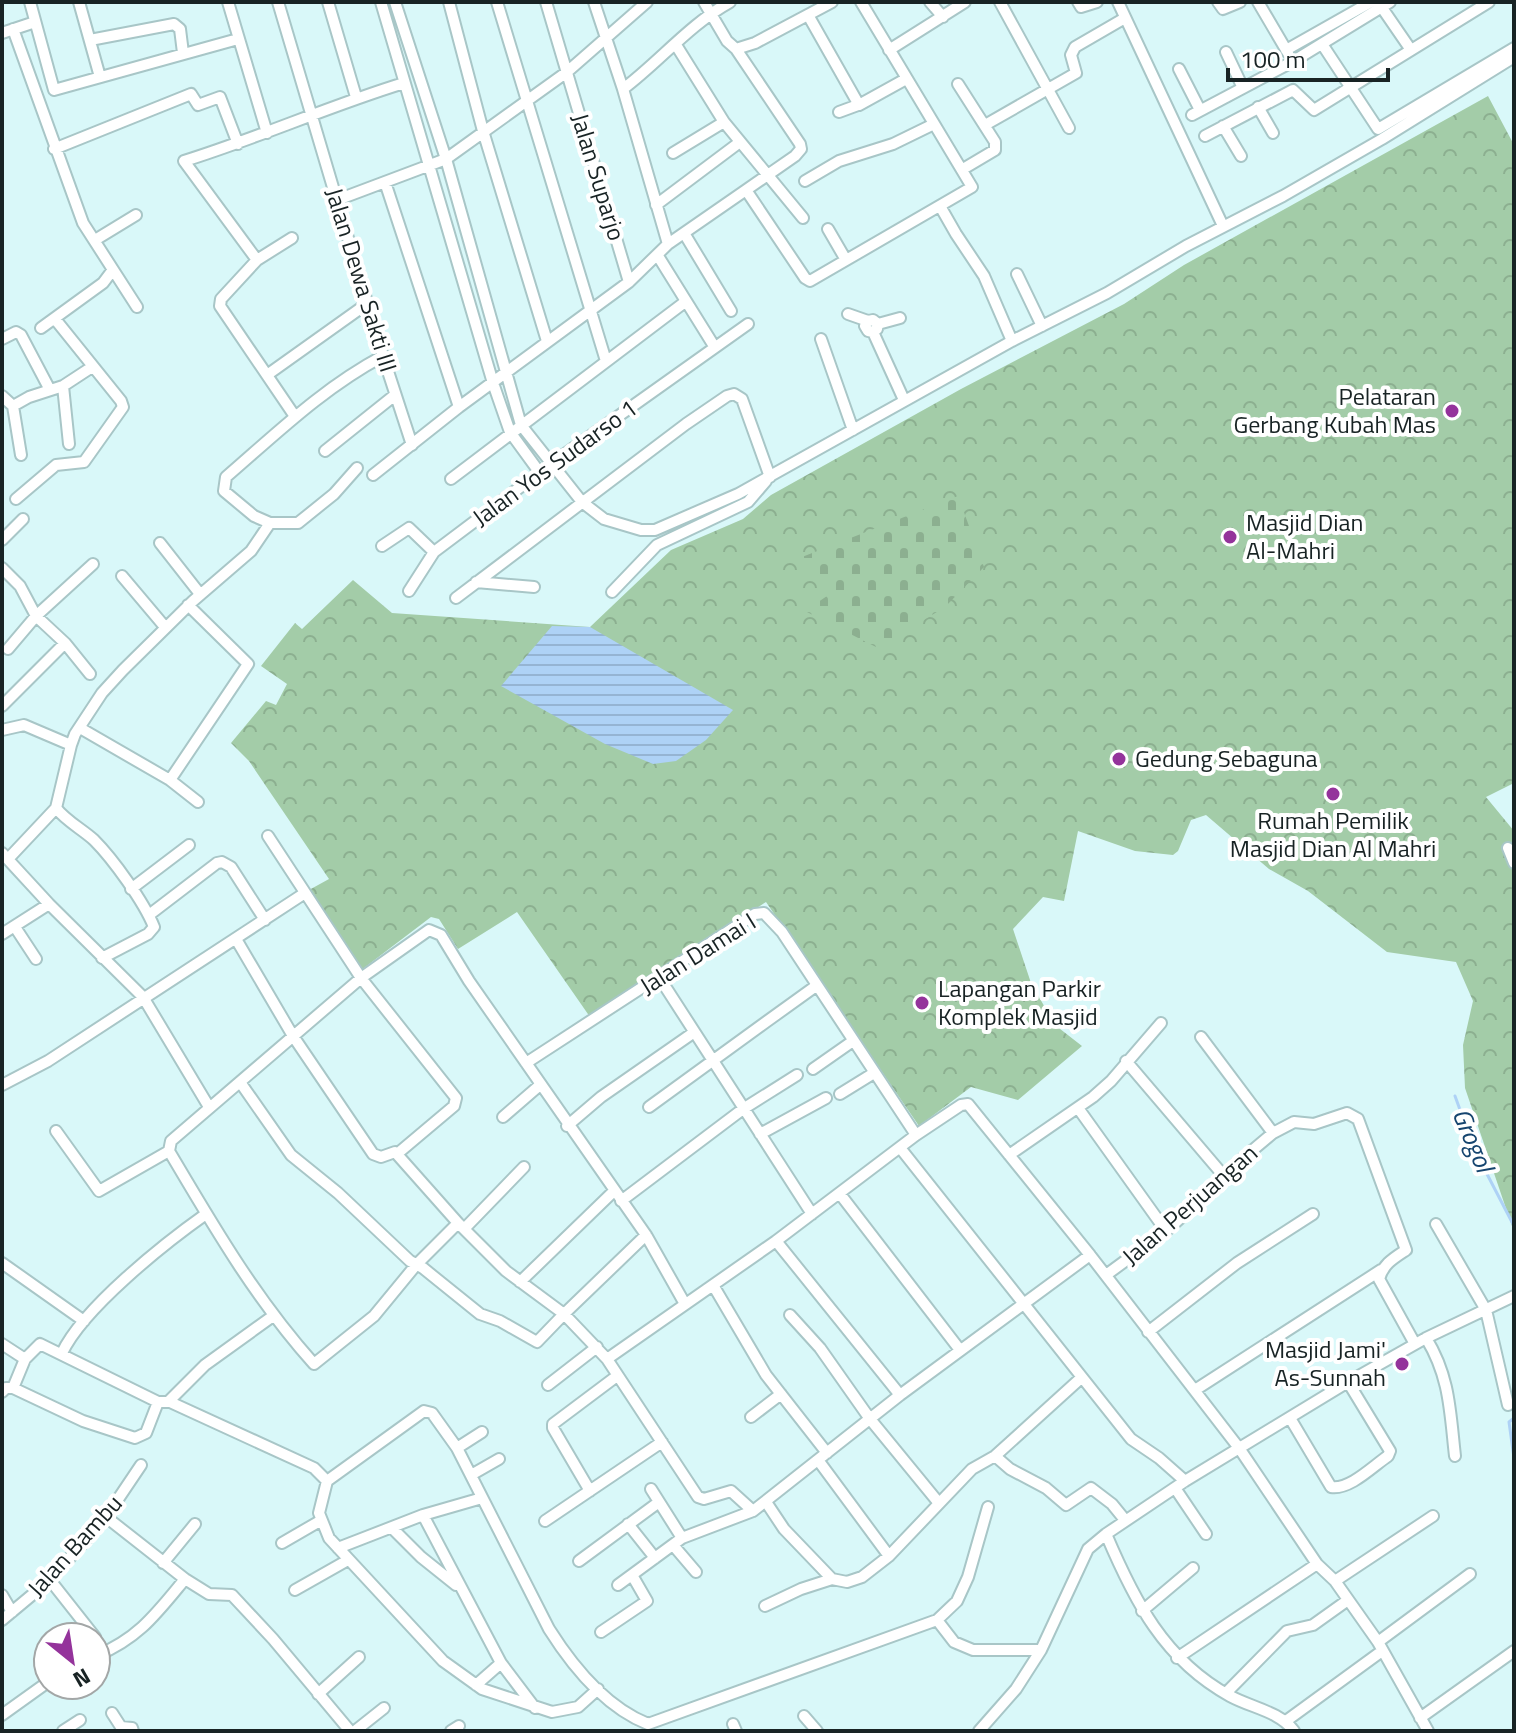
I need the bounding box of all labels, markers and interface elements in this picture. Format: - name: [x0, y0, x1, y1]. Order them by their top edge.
- scale bar: [1228, 32, 1388, 82]
- text: 100 m: [1240, 41, 1306, 77]
- street label: Jalan Suparjo: [563, 109, 635, 245]
- street label: Jalan Dewa Sakti III: [317, 183, 407, 376]
- place label: Pelataran Gerbang Kubah Mas: [1233, 378, 1436, 442]
- street label: Jalan Yos Sudarso 1: [464, 390, 644, 534]
- marker: Pelataran Gerbang Kubah Mas: [1443, 402, 1461, 420]
- place label: Masjid Dian Al-Mahri: [1246, 504, 1363, 568]
- marker: Masjid Dian Al-Mahri: [1221, 528, 1239, 546]
- place label: Gedung Sebaguna: [1135, 740, 1318, 776]
- marker: Gedung Sebaguna: [1110, 750, 1128, 768]
- marker: Rumah Pemilik Masjid Dian Al Mahri: [1324, 785, 1342, 803]
- place label: Rumah Pemilik Masjid Dian Al Mahri: [1230, 802, 1436, 866]
- street label: Jalan Damai I: [632, 903, 762, 1003]
- place label: Lapangan Parkir Komplek Masjid: [938, 970, 1101, 1034]
- marker: Lapangan Parkir Komplek Masjid: [913, 994, 931, 1012]
- water label: Grogol: [1443, 1102, 1506, 1181]
- street label: Jalan Perjuangan: [1114, 1135, 1265, 1273]
- place label: Masjid Jami' As-Sunnah: [1265, 1331, 1386, 1395]
- marker: Masjid Jami' As-Sunnah: [1393, 1355, 1411, 1373]
- street label: Jalan Bambu: [18, 1486, 130, 1605]
- north arrow: [32, 1621, 112, 1701]
- text: N: [67, 1660, 97, 1697]

